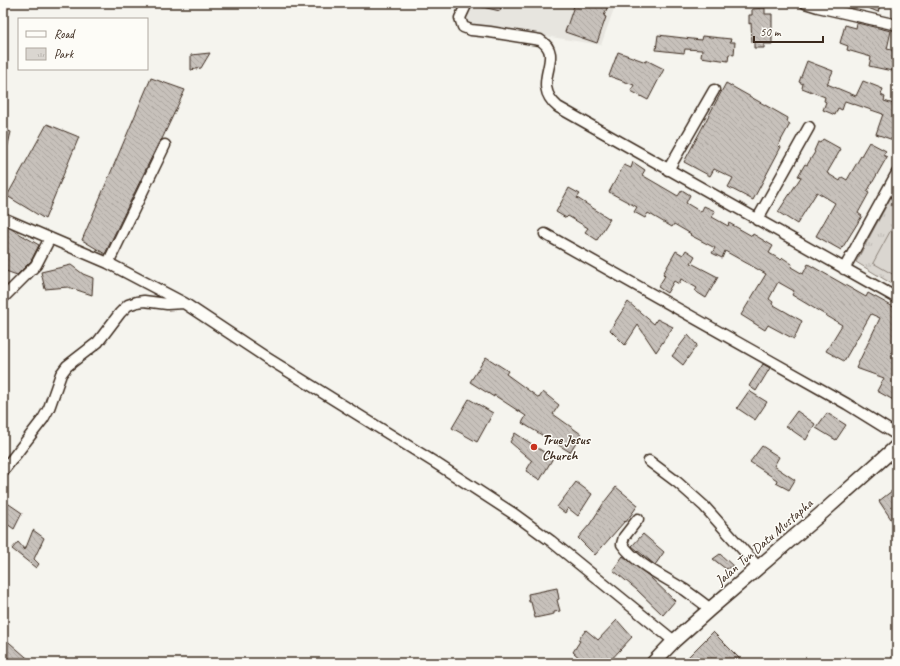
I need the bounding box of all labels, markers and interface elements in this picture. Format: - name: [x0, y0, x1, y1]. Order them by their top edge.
- legend: [18, 18, 148, 70]
- scale bar: [754, 18, 823, 44]
- text: 50 m: [760, 24, 782, 40]
- text: Road: [54, 26, 76, 42]
- text: Park: [54, 46, 75, 62]
- place label: True Jesus Church: [542, 431, 592, 464]
- marker: True Jesus Church: [529, 442, 539, 452]
- street label: Jalan Tun Datu Mustapha: [711, 494, 817, 590]

